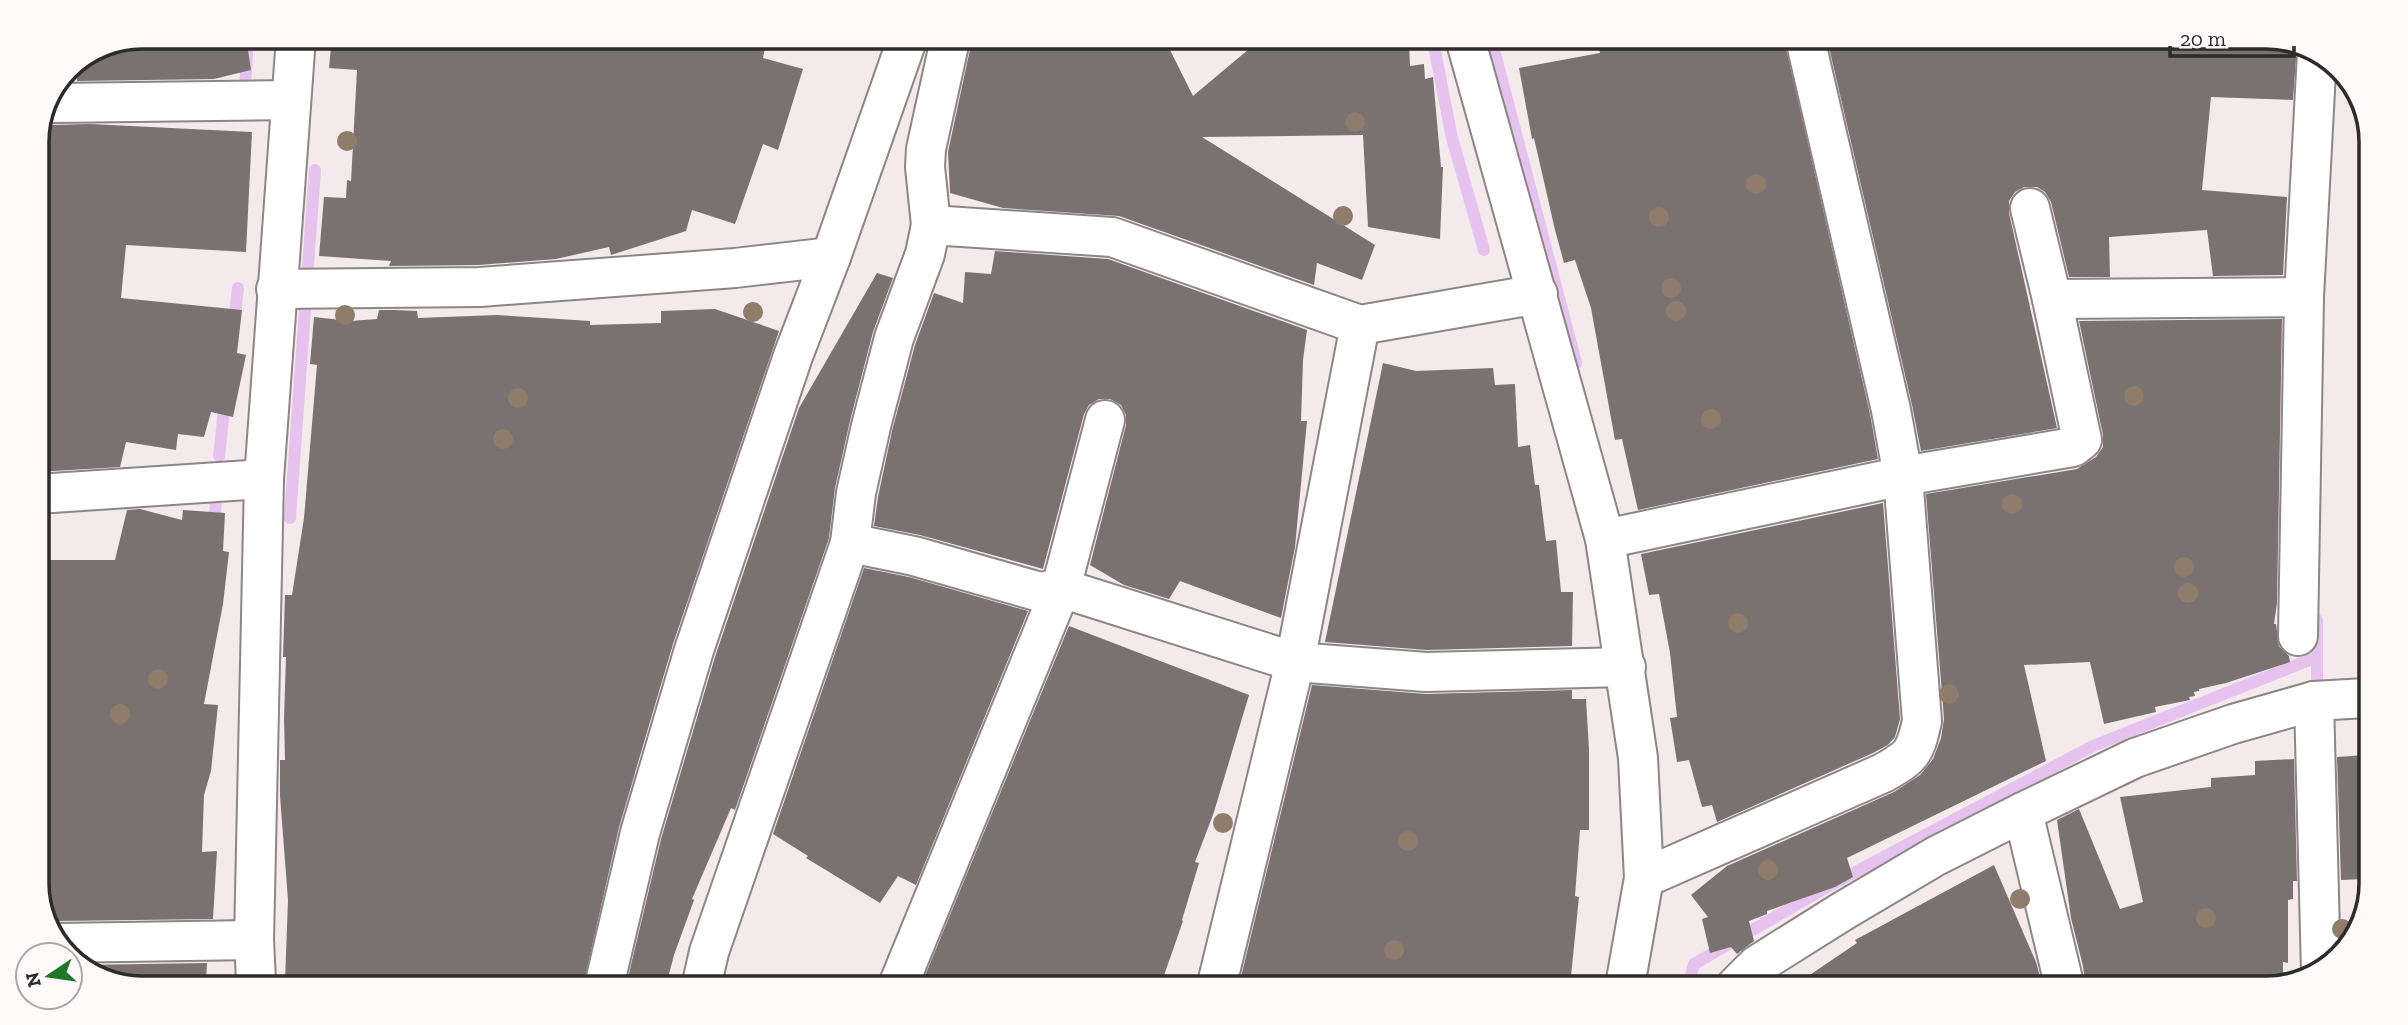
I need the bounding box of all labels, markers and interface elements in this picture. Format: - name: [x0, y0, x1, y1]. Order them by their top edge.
- scale bar: [2170, 14, 2294, 58]
- text: 20 m: [2180, 26, 2226, 51]
- north arrow: [14, 941, 84, 1011]
- text: N: [20, 970, 46, 989]

